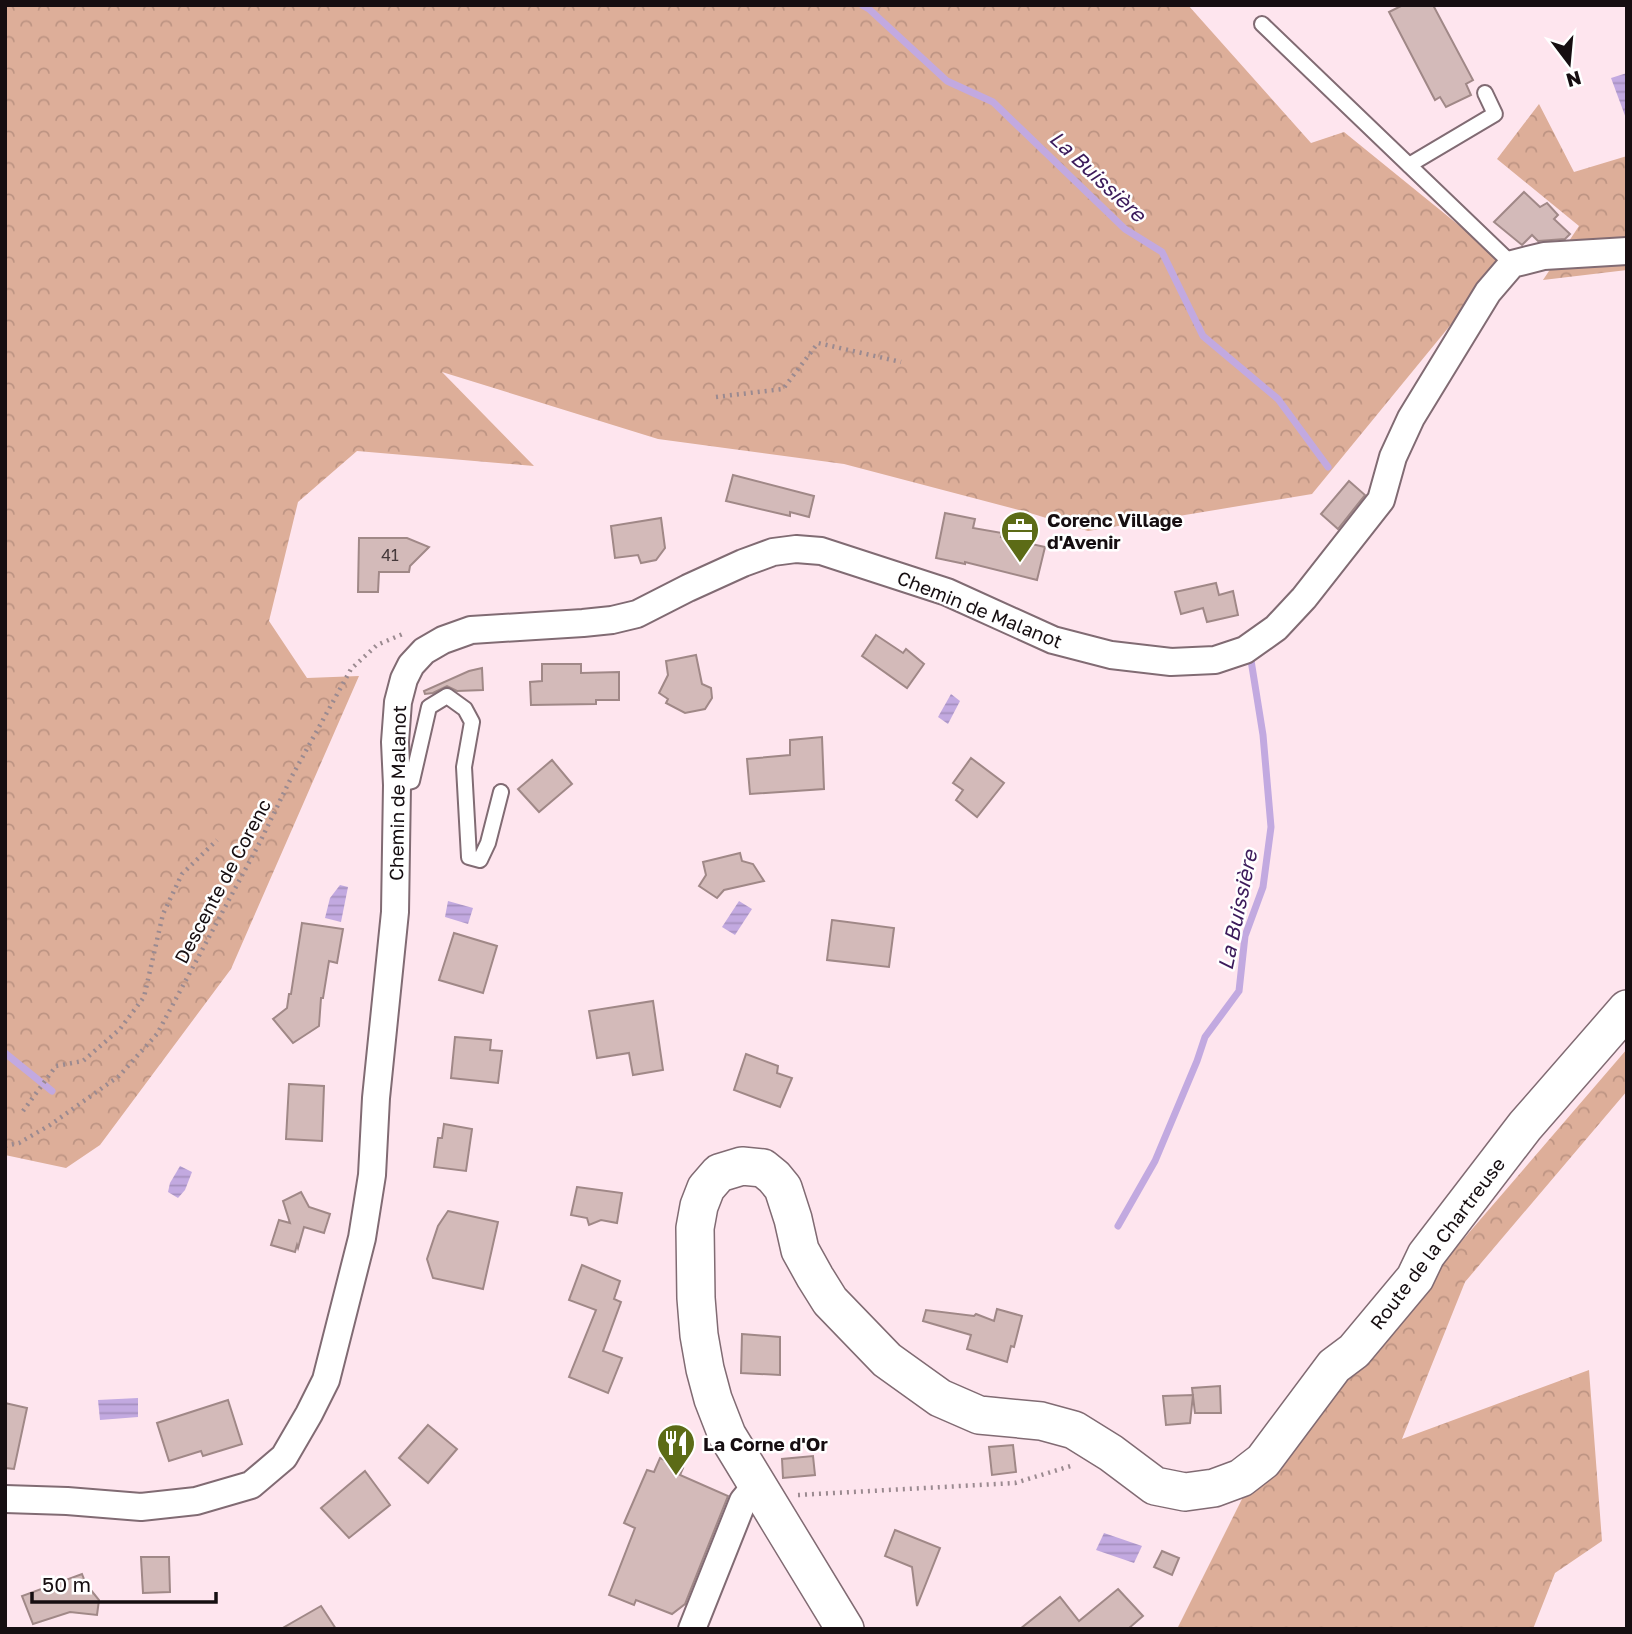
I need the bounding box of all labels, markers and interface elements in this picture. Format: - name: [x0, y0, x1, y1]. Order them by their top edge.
- north arrow: [1534, 28, 1604, 98]
- text: N: [1564, 67, 1584, 93]
- water label: La Buissière: [1045, 125, 1153, 228]
- place label: Corenc Village d'Avenir: [1047, 508, 1183, 553]
- office icon: Corenc Village d'Avenir: [999, 509, 1041, 564]
- house number: 41: [381, 545, 399, 565]
- street label: Chemin de Malanot: [894, 565, 1066, 653]
- street label: Chemin de Malanot: [384, 705, 410, 881]
- street label: Descente de Corenc: [169, 795, 275, 967]
- water label: La Buissière: [1212, 846, 1263, 972]
- street label: Route de la Chartreuse: [1365, 1152, 1509, 1334]
- restaurant icon: La Corne d'Or: [655, 1422, 697, 1477]
- place label: La Corne d'Or: [703, 1432, 828, 1455]
- scale bar: [32, 1560, 215, 1604]
- text: 50 m: [42, 1571, 91, 1597]

